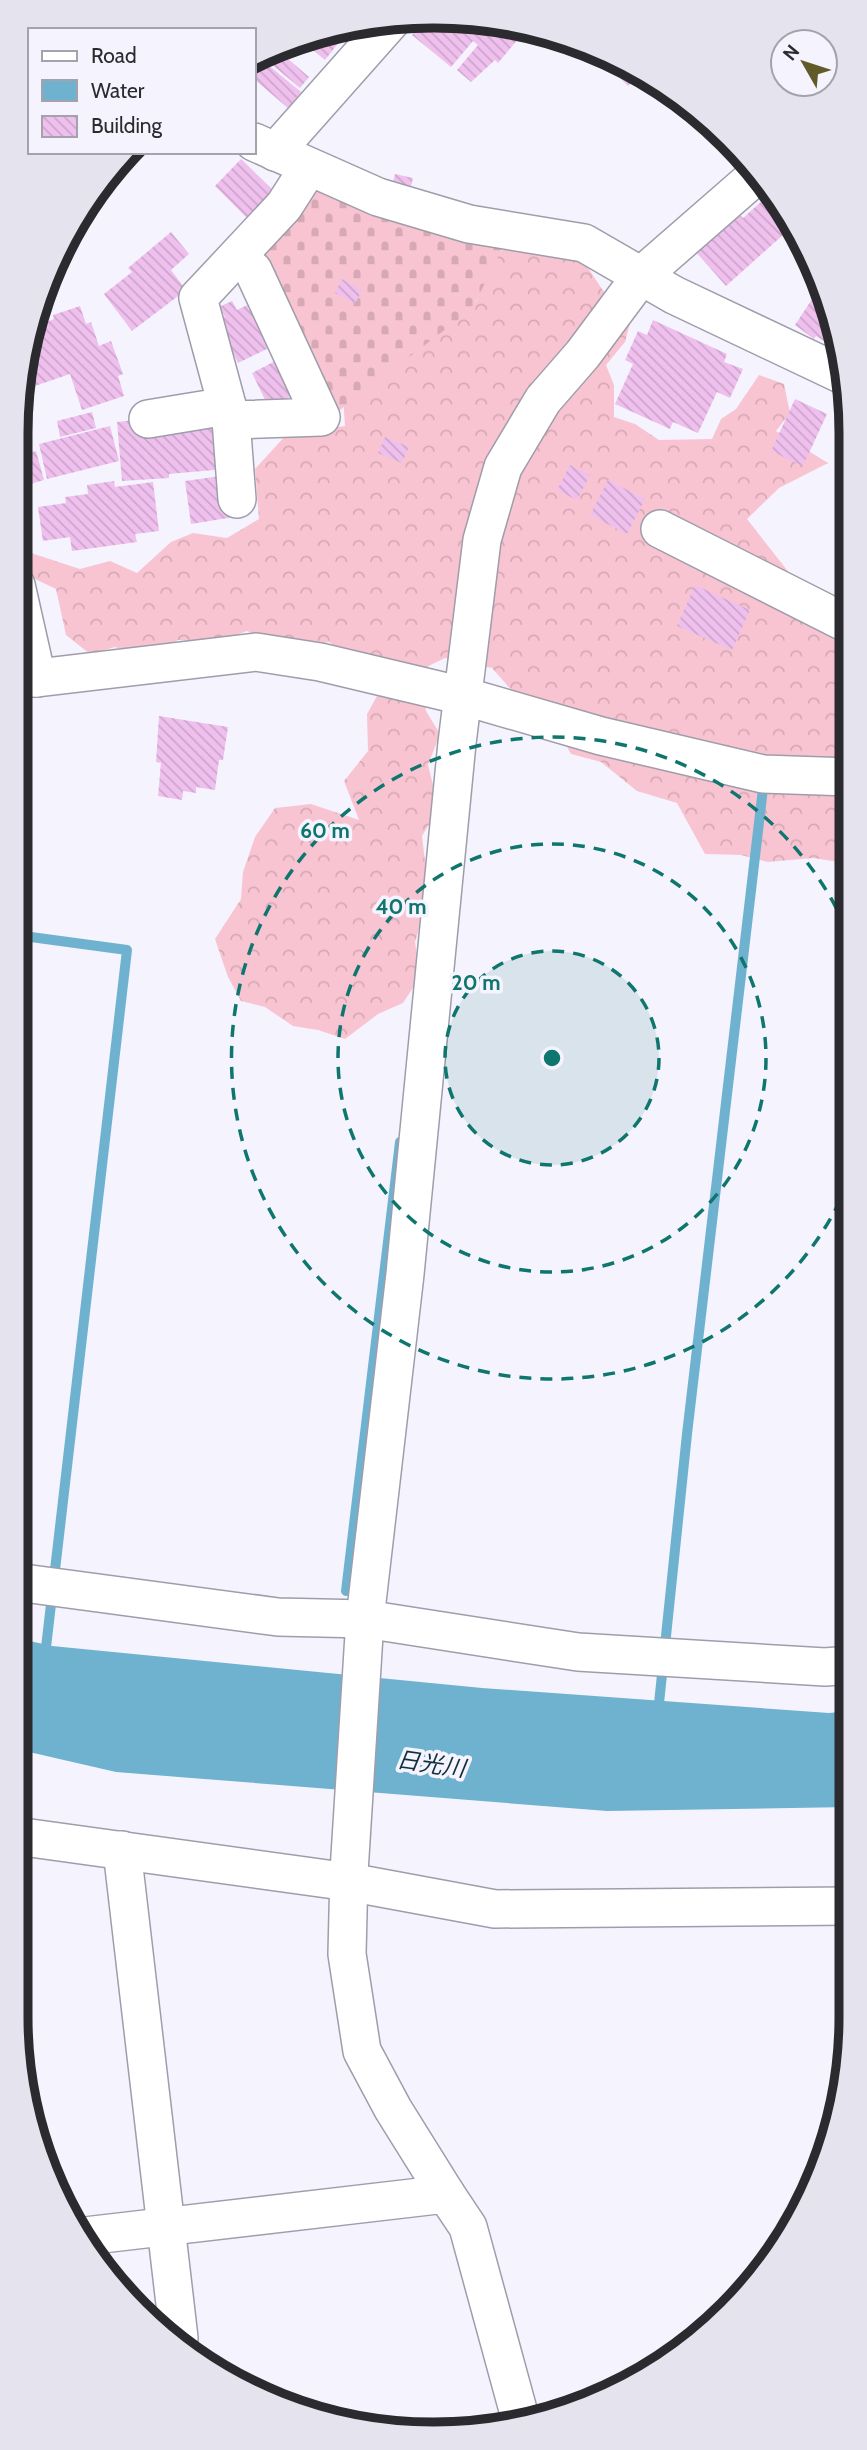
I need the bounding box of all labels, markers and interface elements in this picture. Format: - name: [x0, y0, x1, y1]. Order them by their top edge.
- legend: [28, 28, 256, 154]
- north arrow: [769, 28, 839, 98]
- text: N: [778, 40, 804, 65]
- text: Road: [91, 43, 137, 68]
- text: Water: [91, 78, 145, 103]
- text: Building: [91, 113, 163, 138]
- text: 60 m: [300, 818, 350, 843]
- text: 40 m: [376, 894, 426, 919]
- text: 20 m: [452, 970, 500, 995]
- centre of rings: [540, 1046, 564, 1070]
- water label: 日光川: [395, 1745, 470, 1783]

